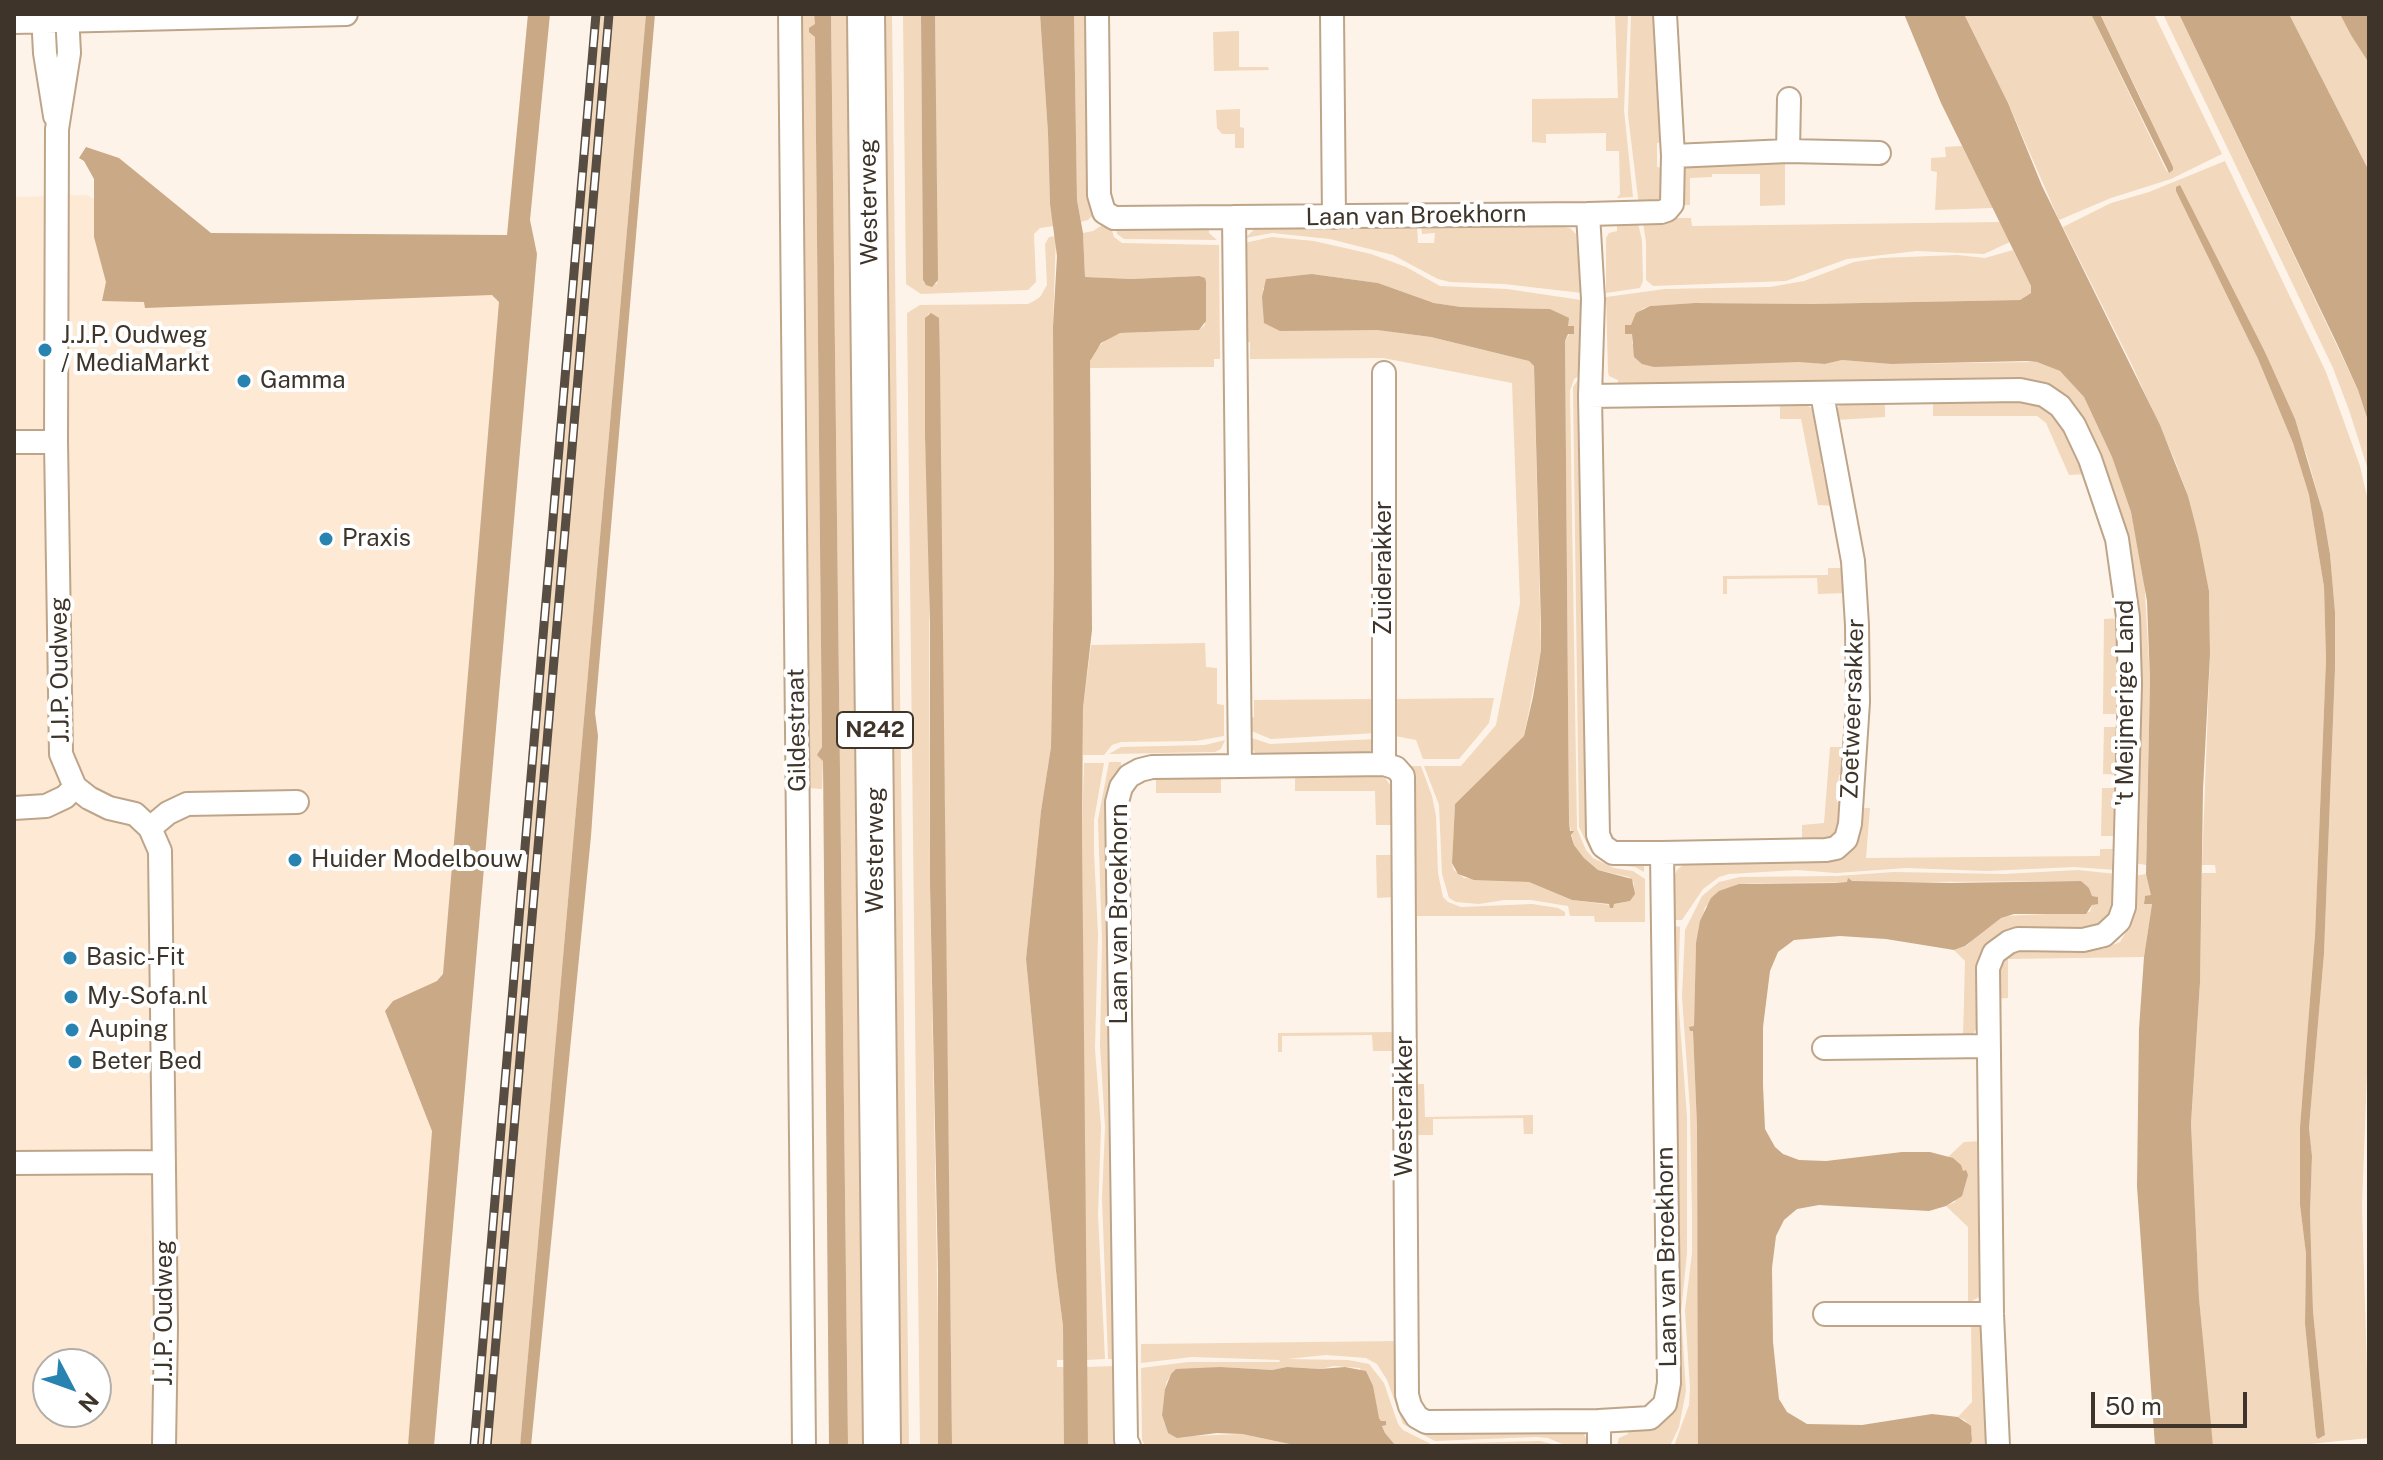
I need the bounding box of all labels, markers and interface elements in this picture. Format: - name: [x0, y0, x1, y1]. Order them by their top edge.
- street label: Westerweg: [853, 139, 885, 265]
- street label: Laan van Broekhorn: [1305, 200, 1527, 232]
- place label: J.J.P. Oudweg / MediaMarkt: [61, 322, 210, 378]
- marker: J.J.P. Oudweg / MediaMarkt: [36, 341, 54, 359]
- place label: Gamma: [260, 367, 346, 395]
- marker: Gamma: [235, 372, 253, 390]
- street label: Zuiderakker: [1370, 501, 1398, 635]
- place label: Praxis: [342, 525, 411, 553]
- marker: Praxis: [317, 530, 335, 548]
- street label: J.J.P. Oudweg: [44, 597, 76, 743]
- street label: 't Meijmerige Land: [2112, 600, 2140, 806]
- street label: Zoetweersakker: [1835, 618, 1871, 800]
- street label: Gildestraat: [782, 668, 812, 792]
- road number: N242: [837, 712, 913, 748]
- street label: Westerweg: [862, 787, 890, 913]
- street label: Laan van Broekhorn: [1106, 804, 1134, 1024]
- place label: Huider Modelbouw: [311, 846, 523, 874]
- marker: Huider Modelbouw: [286, 851, 304, 869]
- place label: Basic-Fit: [86, 944, 185, 972]
- marker: Basic-Fit: [61, 949, 79, 967]
- place label: My-Sofa.nl: [87, 983, 208, 1011]
- marker: My-Sofa.nl: [62, 988, 80, 1006]
- place label: Auping: [88, 1016, 168, 1044]
- marker: Auping: [63, 1021, 81, 1039]
- street label: Westerakker: [1391, 1035, 1419, 1177]
- place label: Beter Bed: [91, 1048, 202, 1076]
- marker: Beter Bed: [66, 1053, 84, 1071]
- street label: Laan van Broekhorn: [1651, 1146, 1683, 1368]
- street label: J.J.P. Oudweg: [151, 1240, 179, 1386]
- north arrow: [32, 1348, 112, 1428]
- scale bar: [2095, 1376, 2251, 1426]
- text: N: [73, 1387, 104, 1417]
- text: 50 m: [2105, 1392, 2162, 1420]

